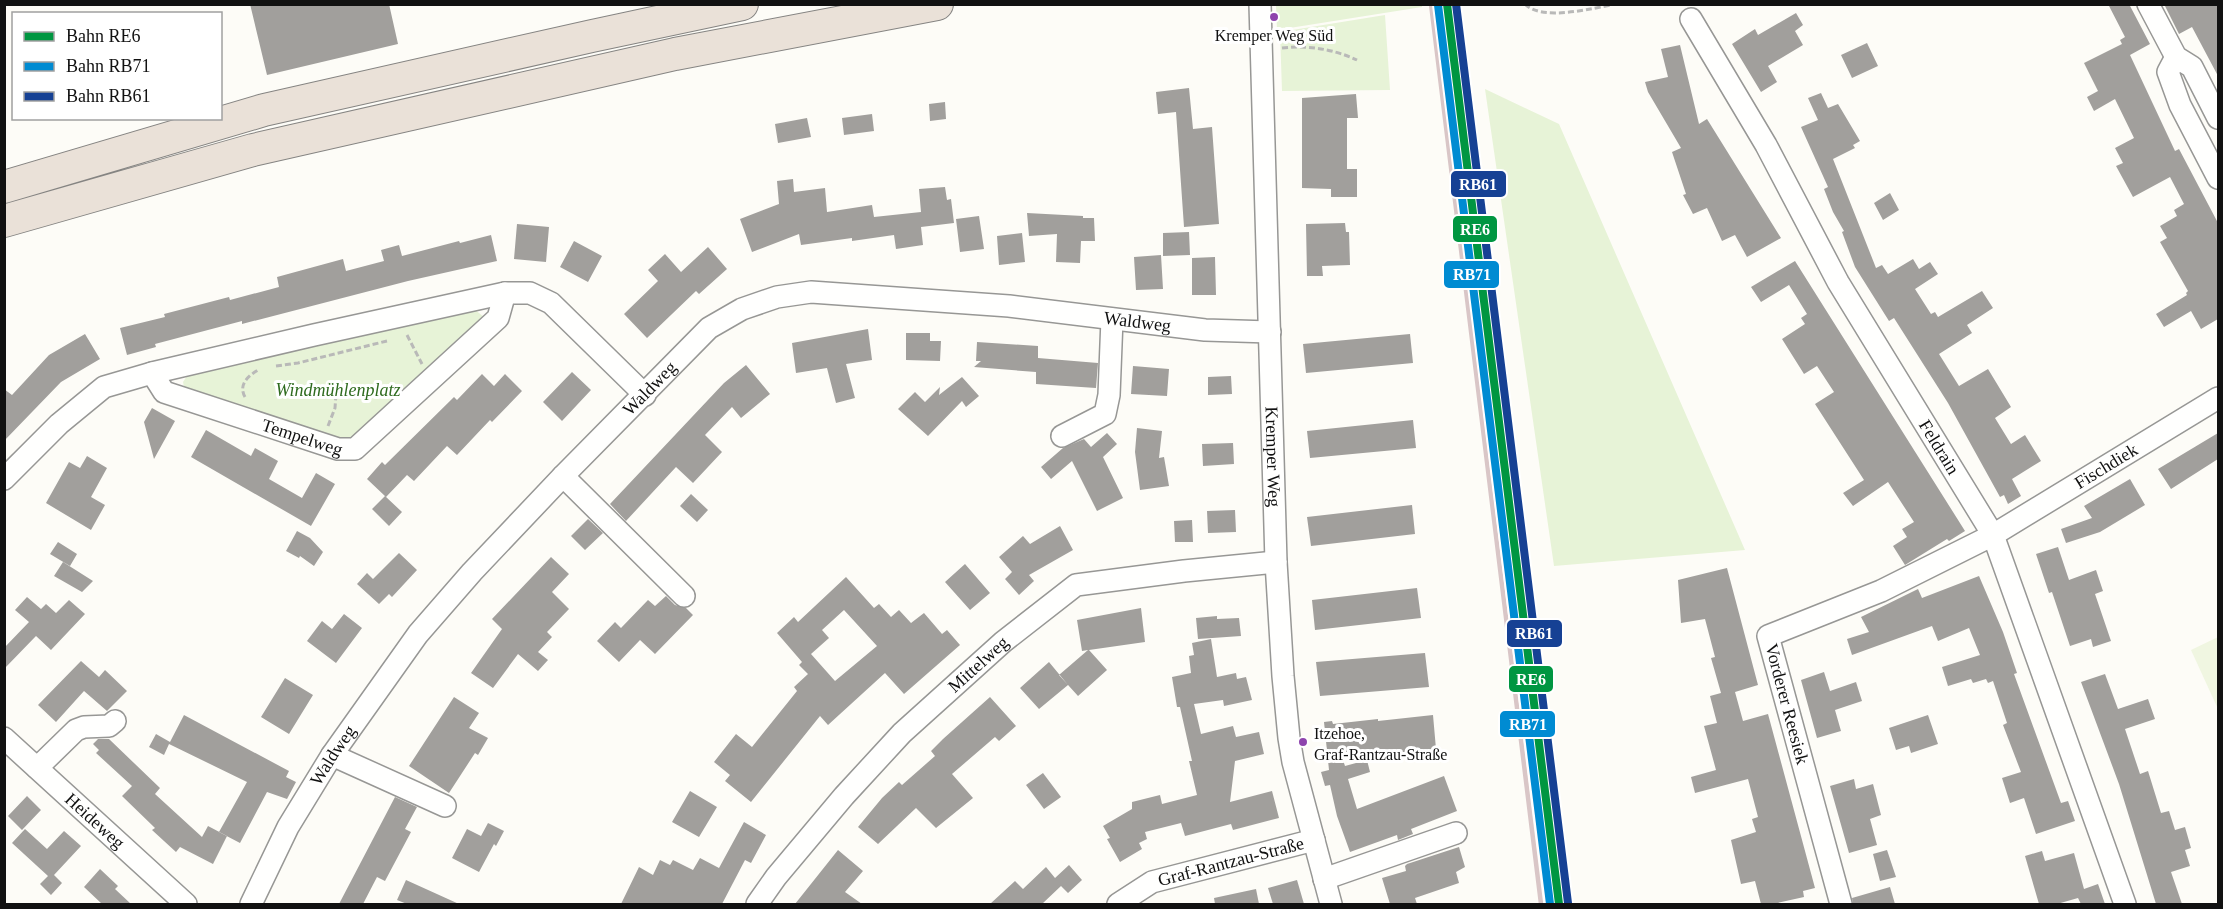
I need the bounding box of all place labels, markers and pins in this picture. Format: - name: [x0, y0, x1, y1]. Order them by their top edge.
- marker: Kremper Weg Süd: [1268, 11, 1280, 23]
- place label: Kremper Weg Süd: [1215, 27, 1333, 45]
- place label: Itzehoe, Graf-Rantzau-Straße: [1314, 725, 1447, 763]
- marker: Itzehoe, Graf-Rantzau-Straße: [1297, 736, 1309, 748]

